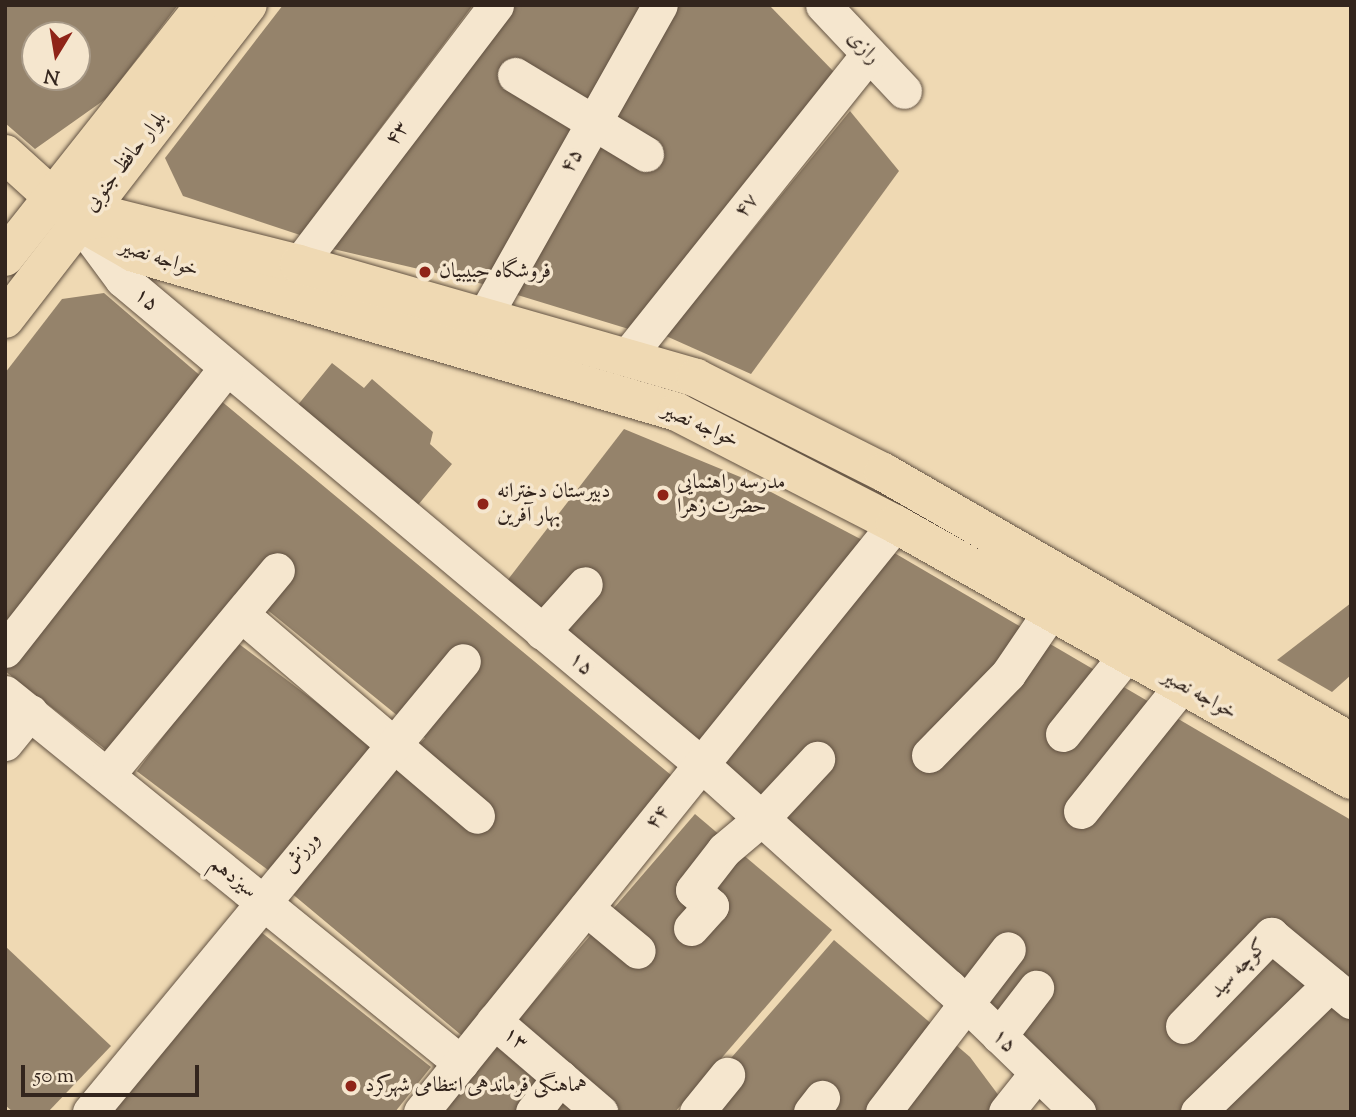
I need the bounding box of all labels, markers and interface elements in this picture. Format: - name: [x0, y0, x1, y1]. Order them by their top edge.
- north arrow: [21, 21, 91, 91]
- street label: رازی: [841, 26, 885, 70]
- text: N: [42, 60, 62, 90]
- street label: بلوار حافظ جنوبی: [79, 107, 173, 217]
- street label: ۴۳: [381, 117, 415, 151]
- street label: ۴۵: [555, 144, 589, 178]
- street label: ۴۷: [729, 189, 765, 223]
- street label: خواجه نصیر: [116, 234, 202, 284]
- place label: فروشگاه حبیبیان: [439, 259, 551, 285]
- marker: فروشگاه حبیبیان: [417, 264, 433, 280]
- street label: ۱۵: [128, 282, 164, 318]
- street label: خواجه نصیر: [658, 398, 742, 454]
- place label: مدرسه راهنمایی حضرت زهرا: [677, 470, 785, 520]
- place label: دبیرستان دخترانه بهار آفرین: [497, 479, 611, 529]
- marker: مدرسه راهنمایی حضرت زهرا: [655, 487, 671, 503]
- marker: دبیرستان دخترانه بهار آفرین: [475, 496, 491, 512]
- street label: ۱۵: [563, 646, 599, 682]
- street label: خواجه نصیر: [1157, 664, 1241, 726]
- street label: ۴۴: [640, 801, 676, 835]
- street label: ورزش: [278, 827, 326, 879]
- street label: سیزدهم: [204, 851, 262, 905]
- street label: کوچه سید: [1205, 934, 1273, 1004]
- street label: ۱۳: [497, 1021, 533, 1057]
- street label: ۱۵: [986, 1023, 1022, 1059]
- scale bar: [24, 1050, 203, 1094]
- text: 50 m: [34, 1062, 74, 1092]
- place label: هماهنگی فرماندهی انتظامی شهرکرد: [365, 1073, 587, 1099]
- marker: هماهنگی فرماندهی انتظامی شهرکرد: [343, 1078, 359, 1094]

